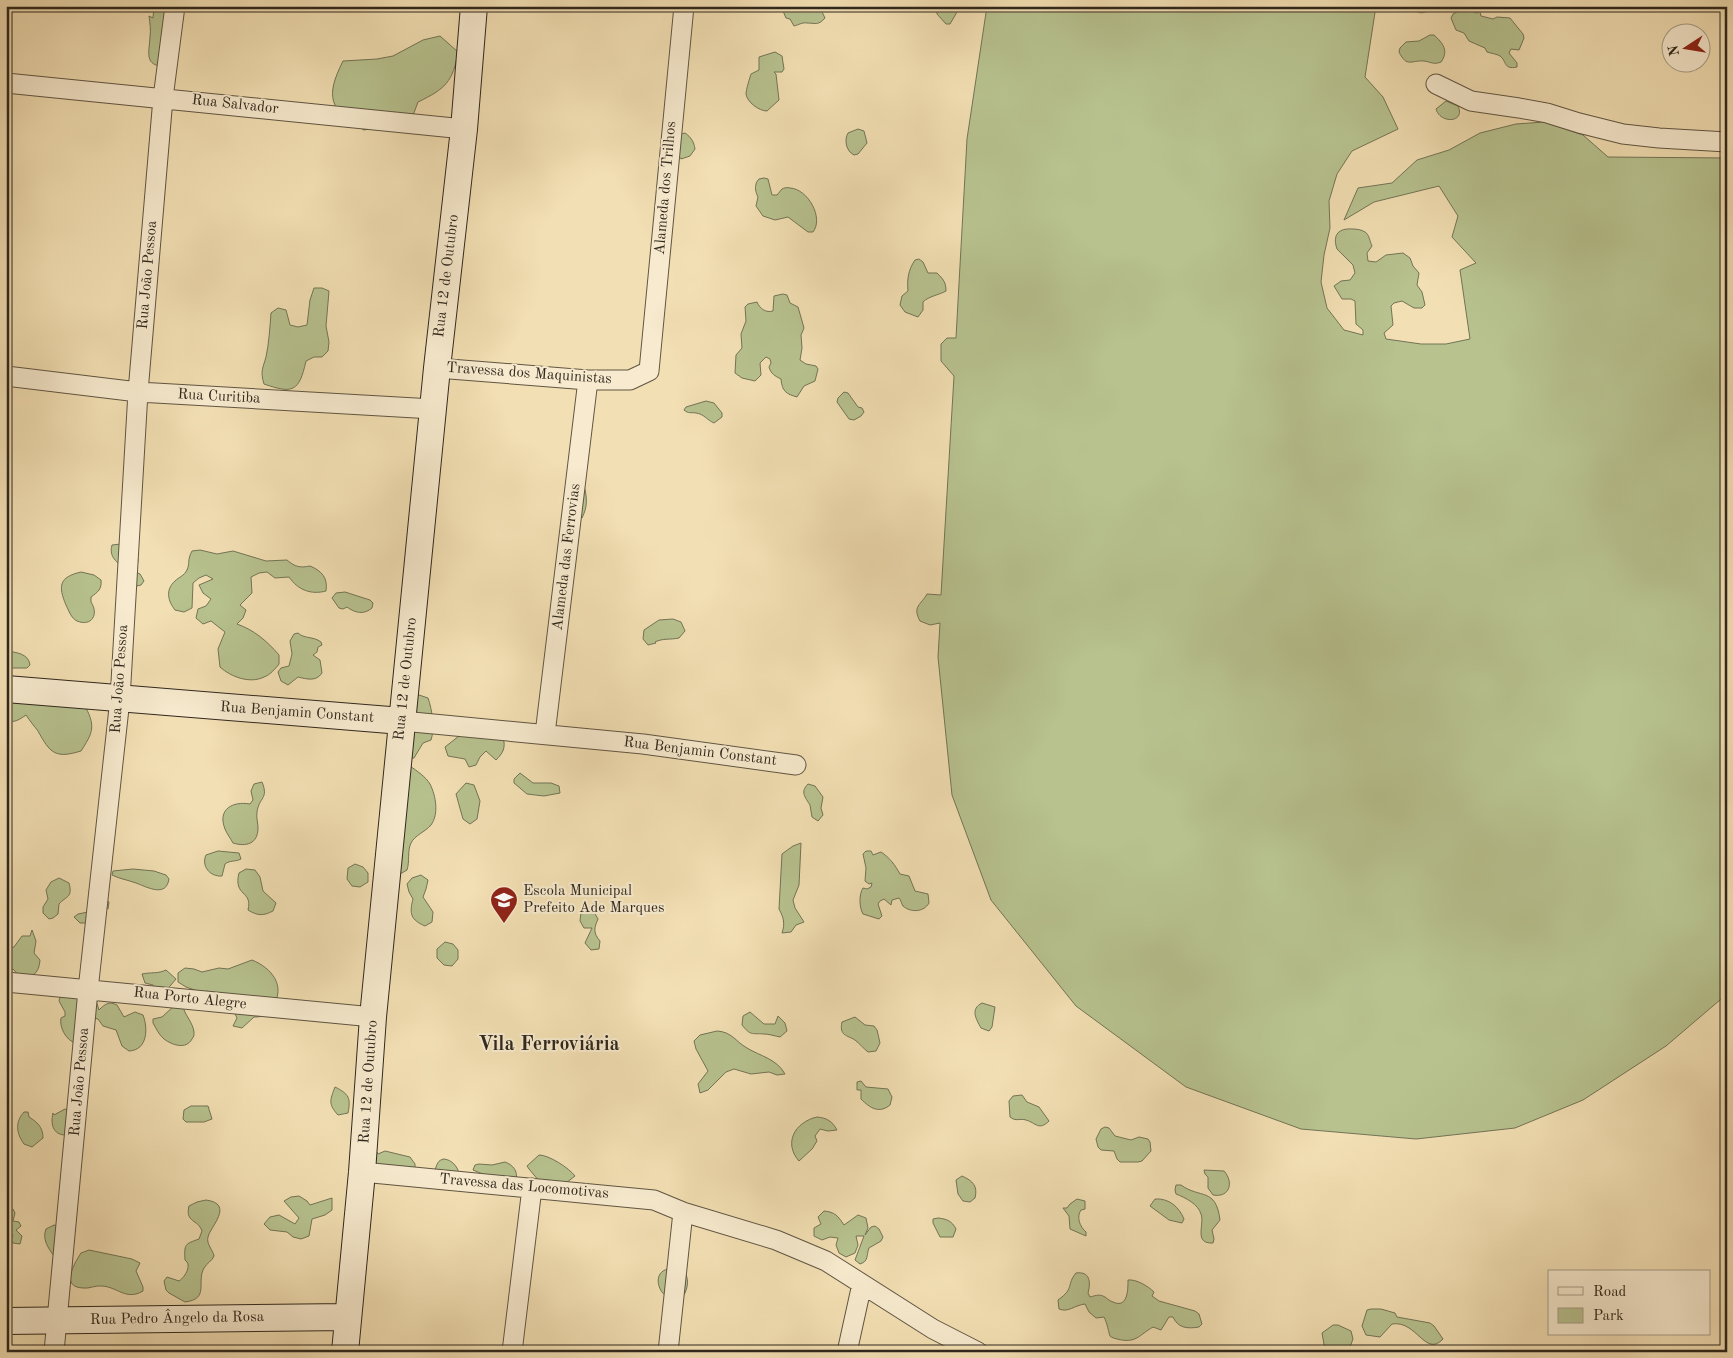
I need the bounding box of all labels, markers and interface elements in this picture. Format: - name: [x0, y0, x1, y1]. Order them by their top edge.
- north arrow: [1660, 22, 1710, 72]
- text: N: [1666, 44, 1682, 57]
- street label: Rua Salvador: [191, 93, 279, 117]
- street label: Alameda dos Trilhos: [653, 120, 679, 256]
- street label: Rua 12 de Outubro: [432, 214, 462, 338]
- street label: Rua João Pessoa: [136, 219, 160, 330]
- street label: Travessa dos Maquinistas: [446, 361, 612, 387]
- street label: Rua Curitiba: [177, 387, 261, 407]
- street label: Alameda das Ferrovias: [551, 483, 583, 631]
- street label: Rua 12 de Outubro: [392, 617, 420, 741]
- street label: Rua João Pessoa: [109, 623, 131, 734]
- street label: Rua Benjamin Constant: [220, 700, 374, 726]
- street label: Rua Benjamin Constant: [623, 735, 777, 769]
- place label: Escola Municipal Prefeito Ade Marques: [523, 884, 665, 916]
- school or university icon: Escola Municipal Prefeito Ade Marques: [489, 885, 519, 924]
- street label: Rua Porto Alegre: [133, 986, 247, 1012]
- street label: Rua 12 de Outubro: [357, 1020, 381, 1144]
- street label: Rua João Pessoa: [68, 1026, 92, 1137]
- district label: Vila Ferroviária: [478, 1035, 620, 1055]
- street label: Travessa das Locomotivas: [439, 1172, 609, 1202]
- legend: [1548, 1270, 1710, 1336]
- text: Road: [1593, 1285, 1627, 1300]
- street label: Rua Pedro Ângelo da Rosa: [90, 1307, 265, 1328]
- text: Park: [1593, 1309, 1624, 1324]

